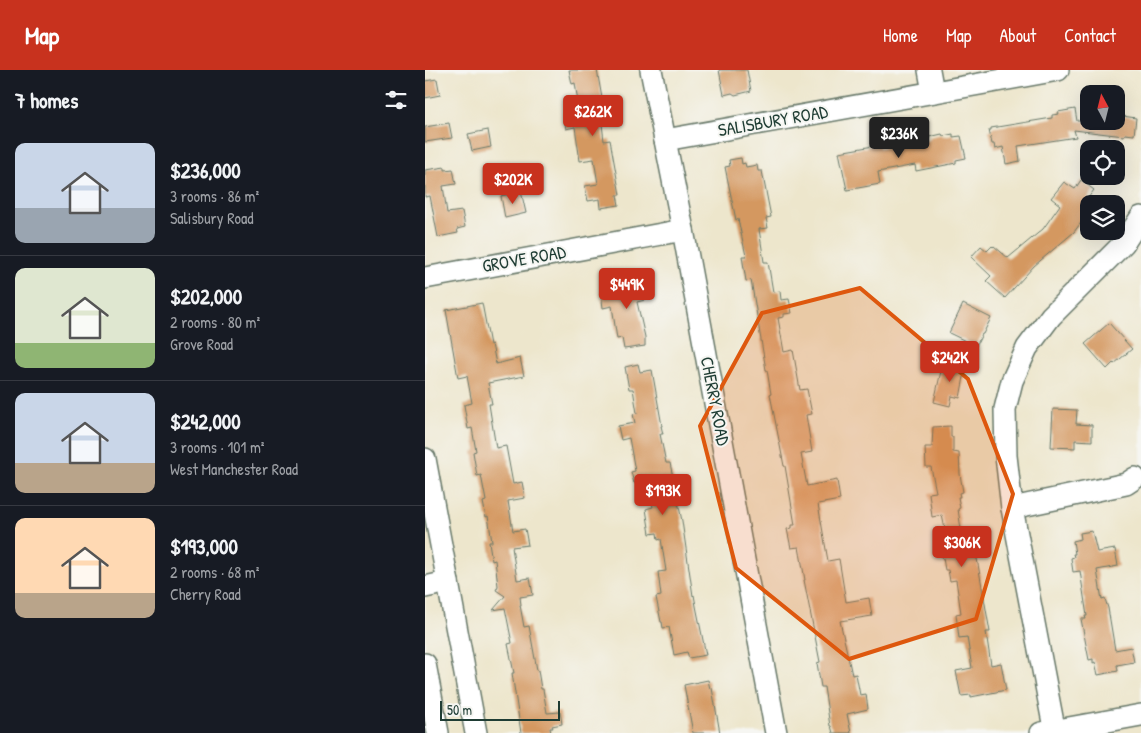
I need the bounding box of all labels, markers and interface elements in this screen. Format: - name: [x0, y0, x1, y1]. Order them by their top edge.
- text: Map: [25, 19, 59, 51]
- text: Home: [883, 23, 918, 48]
- text: Map: [946, 23, 971, 48]
- text: About: [999, 23, 1036, 48]
- text: Contact: [1064, 23, 1116, 48]
- north arrow: [1080, 85, 1125, 130]
- map controls: [1080, 85, 1125, 240]
- text: 7 homes: [15, 86, 78, 115]
- icon: filters: [382, 86, 410, 114]
- pin: $262K: [558, 94, 628, 137]
- street label: SALISBURY ROAD: [716, 98, 830, 142]
- text: $262K: [574, 100, 612, 122]
- pin: $236K: [864, 116, 934, 159]
- text: $236K: [880, 122, 918, 144]
- button: locate: [1080, 140, 1125, 185]
- text: $236,000: [170, 156, 241, 185]
- pin: $202K: [478, 162, 548, 205]
- icon: home: [55, 163, 115, 223]
- text: $202K: [494, 168, 532, 190]
- text: 3 rooms · 86 m²: [170, 185, 259, 207]
- button: layers: [1080, 195, 1125, 240]
- text: Salisbury Road: [170, 207, 253, 229]
- street label: GROVE ROAD: [480, 239, 568, 278]
- pin: $449K: [592, 268, 662, 310]
- text: $449K: [610, 273, 644, 295]
- text: $202,000: [170, 282, 242, 311]
- icon: home: [55, 288, 115, 348]
- text: 2 rooms · 80 m²: [170, 311, 260, 333]
- text: Grove Road: [170, 333, 233, 355]
- pin: $242K: [915, 340, 985, 383]
- text: $242K: [931, 346, 969, 368]
- street label: CHERRY ROAD: [695, 354, 736, 448]
- text: $242,000: [170, 407, 241, 436]
- icon: home: [55, 413, 115, 473]
- text: 3 rooms · 101 m²: [170, 436, 265, 458]
- text: West Manchester Road: [170, 458, 298, 480]
- pin: $193K: [628, 474, 698, 516]
- text: $193K: [645, 479, 681, 501]
- pin: $306K: [927, 526, 997, 568]
- text: $306K: [943, 531, 981, 553]
- text: $193,000: [170, 532, 238, 561]
- icon: home: [55, 538, 115, 598]
- text: 2 rooms · 68 m²: [170, 561, 259, 583]
- text: Cherry Road: [170, 583, 241, 605]
- scale bar: [440, 698, 560, 721]
- text: 50 m: [447, 700, 472, 719]

